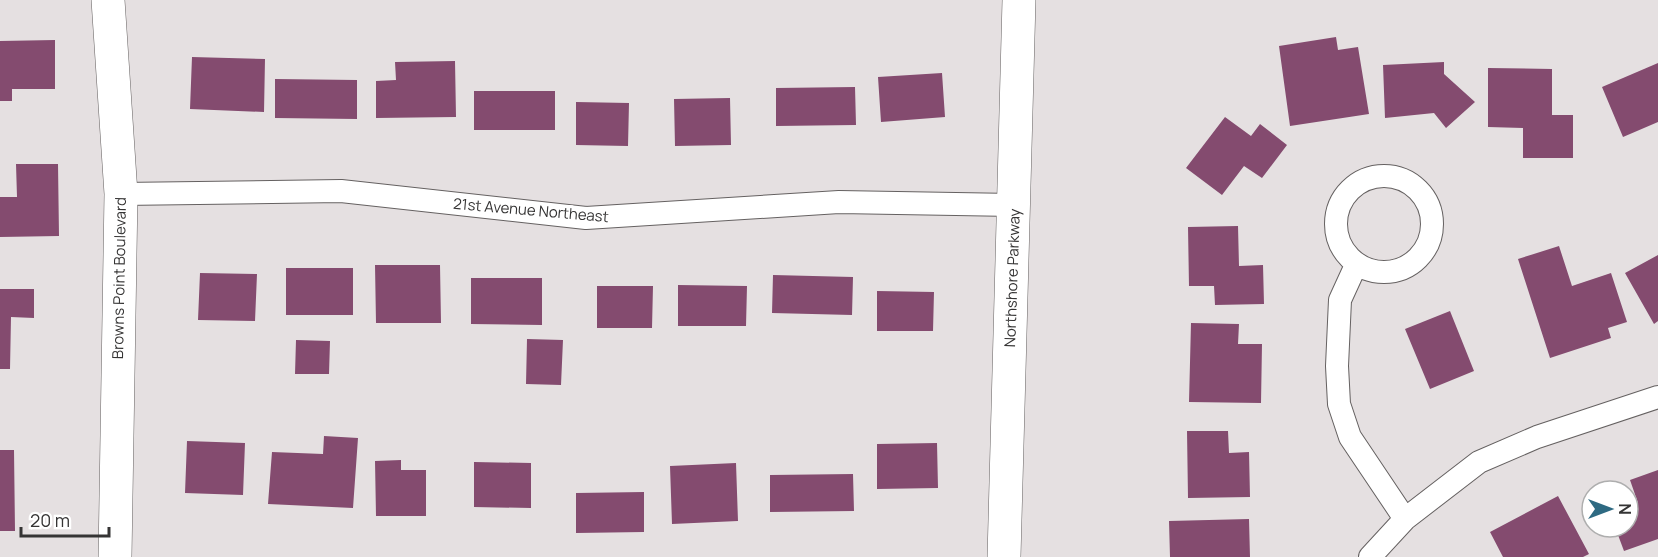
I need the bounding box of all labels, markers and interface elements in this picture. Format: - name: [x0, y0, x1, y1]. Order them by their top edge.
- street label: 21st Avenue Northeast: [452, 193, 610, 227]
- street label: Browns Point Boulevard: [107, 197, 131, 359]
- street label: Northshore Parkway: [999, 208, 1025, 348]
- north arrow: [1580, 479, 1640, 539]
- scale bar: [21, 500, 110, 538]
- text: N: [1614, 503, 1636, 515]
- text: 20 m: [30, 508, 70, 532]

